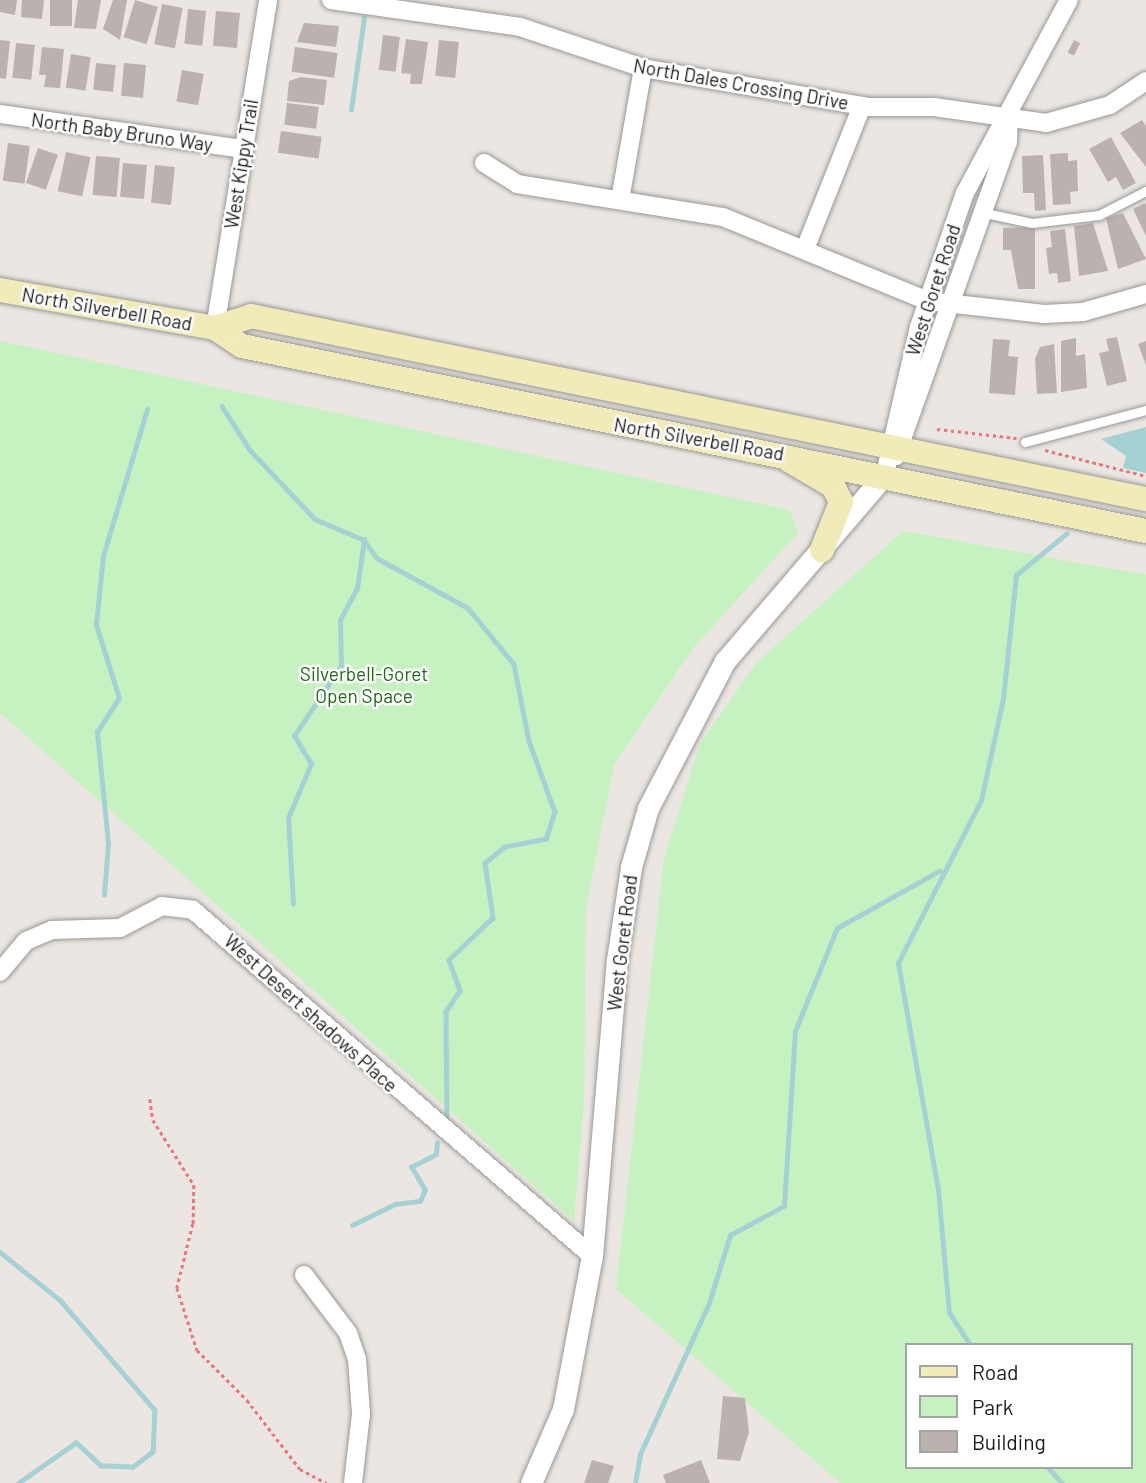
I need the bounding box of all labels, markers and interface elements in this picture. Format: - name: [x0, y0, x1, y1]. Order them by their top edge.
- street label: North Dales Crossing Drive: [632, 54, 850, 114]
- street label: West Kippy Trail: [219, 98, 263, 230]
- street label: North Baby Bruno Way: [30, 108, 214, 156]
- street label: West Goret Road: [901, 221, 965, 359]
- street label: North Silverbell Road: [20, 283, 194, 335]
- street label: North Silverbell Road: [612, 413, 786, 465]
- park label: Silverbell-Goret Open Space: [300, 663, 428, 707]
- street label: West Goret Road: [602, 874, 642, 1012]
- street label: West Desert shadows Place: [220, 929, 402, 1097]
- legend: [904, 1343, 1132, 1469]
- text: Road: [972, 1359, 1018, 1384]
- text: Park: [972, 1394, 1013, 1419]
- text: Building: [972, 1429, 1046, 1454]

